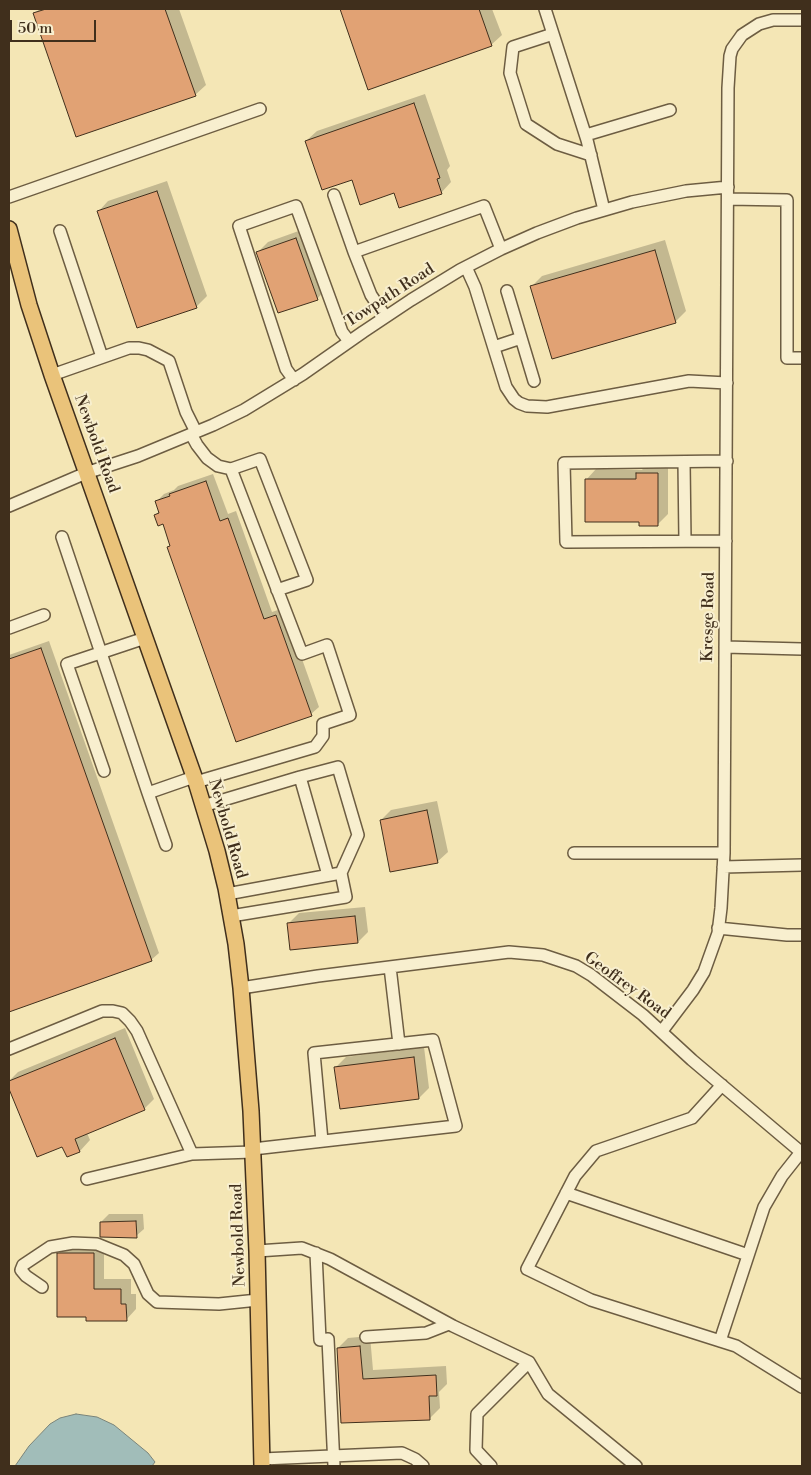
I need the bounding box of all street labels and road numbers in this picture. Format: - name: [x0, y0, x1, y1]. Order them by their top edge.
- street label: Towpath Road: [342, 260, 438, 332]
- street label: Newbold Road: [69, 392, 123, 496]
- street label: Kresge Road: [699, 572, 719, 662]
- street label: Newbold Road: [204, 777, 250, 881]
- street label: Geoffrey Road: [580, 948, 674, 1024]
- street label: Newbold Road: [228, 1183, 250, 1287]

